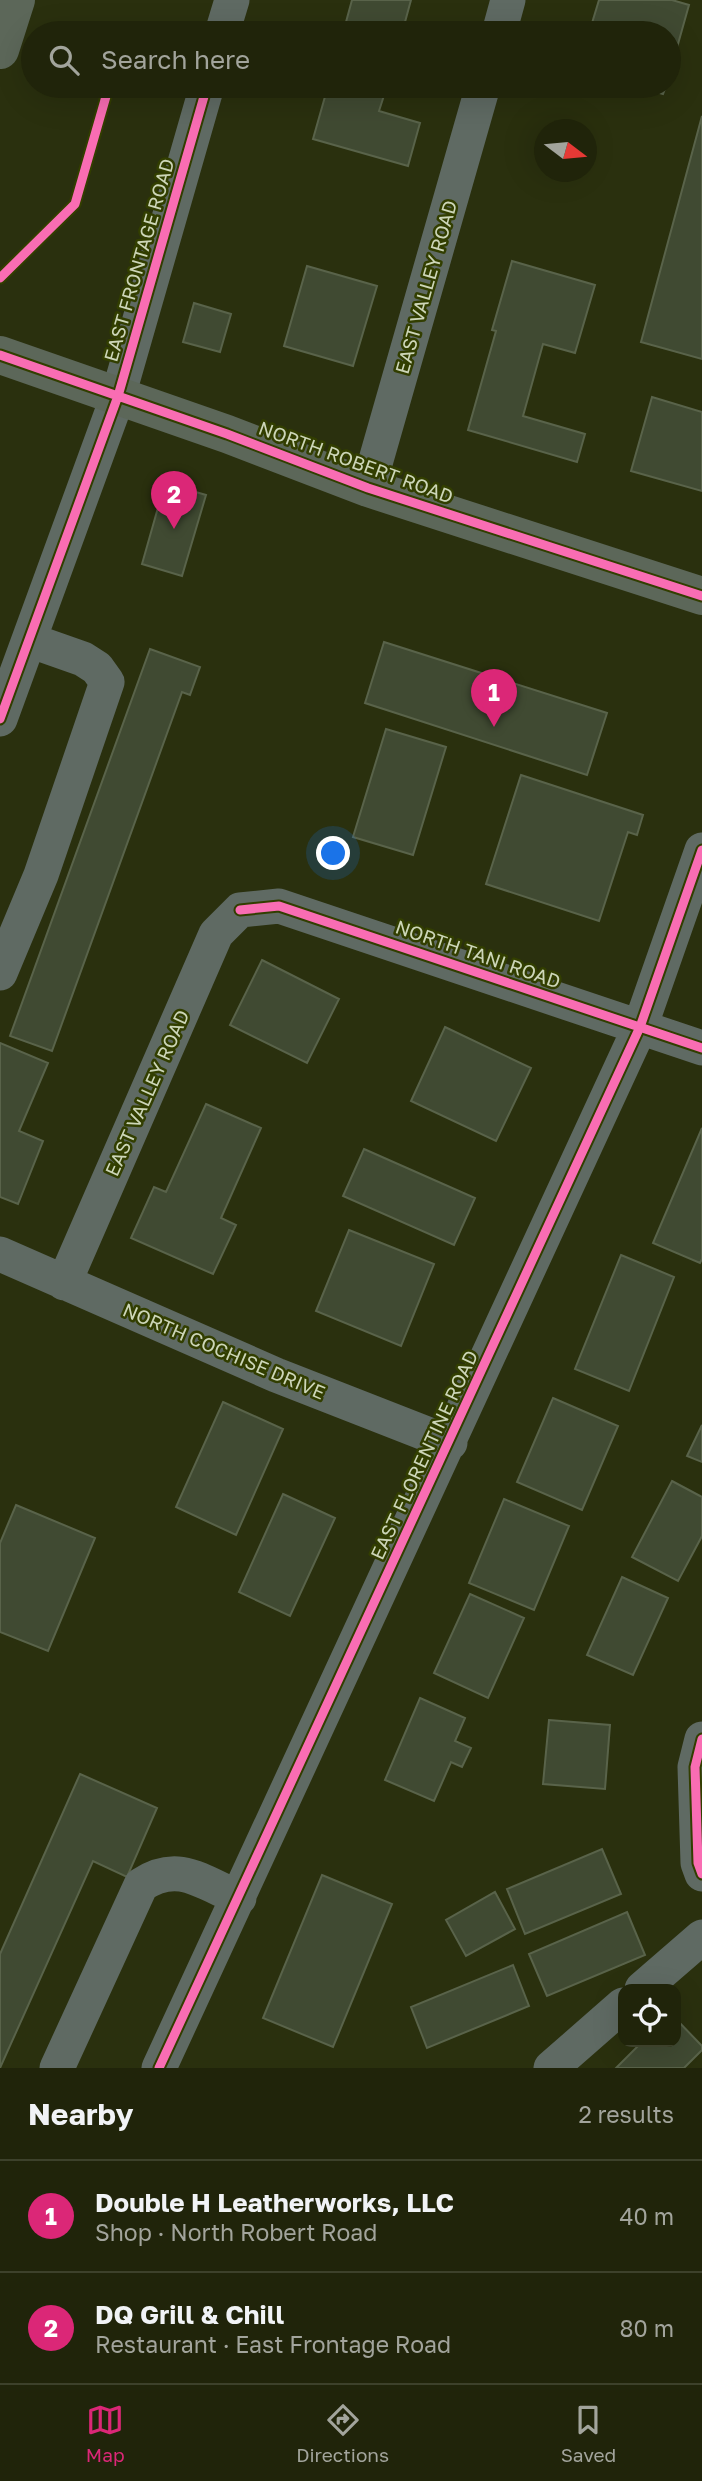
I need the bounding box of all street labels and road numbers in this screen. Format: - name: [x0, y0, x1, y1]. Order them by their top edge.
- street label: EAST FRONTAGE ROAD: [98, 156, 179, 364]
- street label: EAST VALLEY ROAD: [390, 197, 461, 376]
- street label: NORTH ROBERT ROAD: [256, 416, 457, 507]
- street label: NORTH TANI ROAD: [393, 914, 564, 993]
- street label: EAST VALLEY ROAD: [100, 1006, 194, 1179]
- street label: NORTH COCHISE DRIVE: [120, 1297, 329, 1404]
- street label: EAST FLORENTINE ROAD: [365, 1347, 482, 1563]

